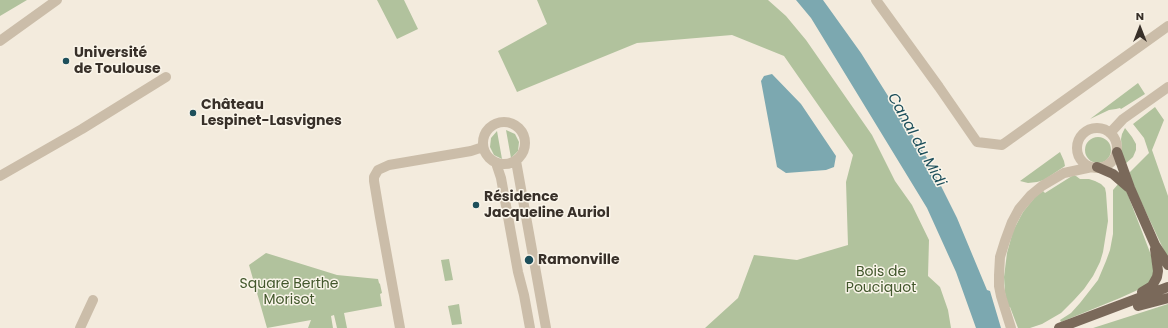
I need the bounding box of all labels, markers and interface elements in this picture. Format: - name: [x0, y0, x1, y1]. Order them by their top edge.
- north arrow: [1120, 8, 1160, 48]
- text: N: [1136, 8, 1144, 24]
- place label: Université de Toulouse: [74, 45, 161, 78]
- marker: Université de Toulouse: [61, 56, 71, 66]
- water label: Canal du Midi: [883, 90, 949, 190]
- place label: Château Lespinet-Lasvignes: [201, 97, 342, 130]
- marker: Château Lespinet-Lasvignes: [188, 108, 198, 118]
- place label: Résidence Jacqueline Auriol: [484, 189, 610, 222]
- marker: Résidence Jacqueline Auriol: [471, 200, 481, 210]
- place label: Ramonville: [538, 252, 620, 268]
- marker: Ramonville: [523, 254, 535, 266]
- park label: Bois de Pouciquot: [846, 264, 916, 296]
- park label: Square Berthe Morisot: [240, 276, 338, 308]

